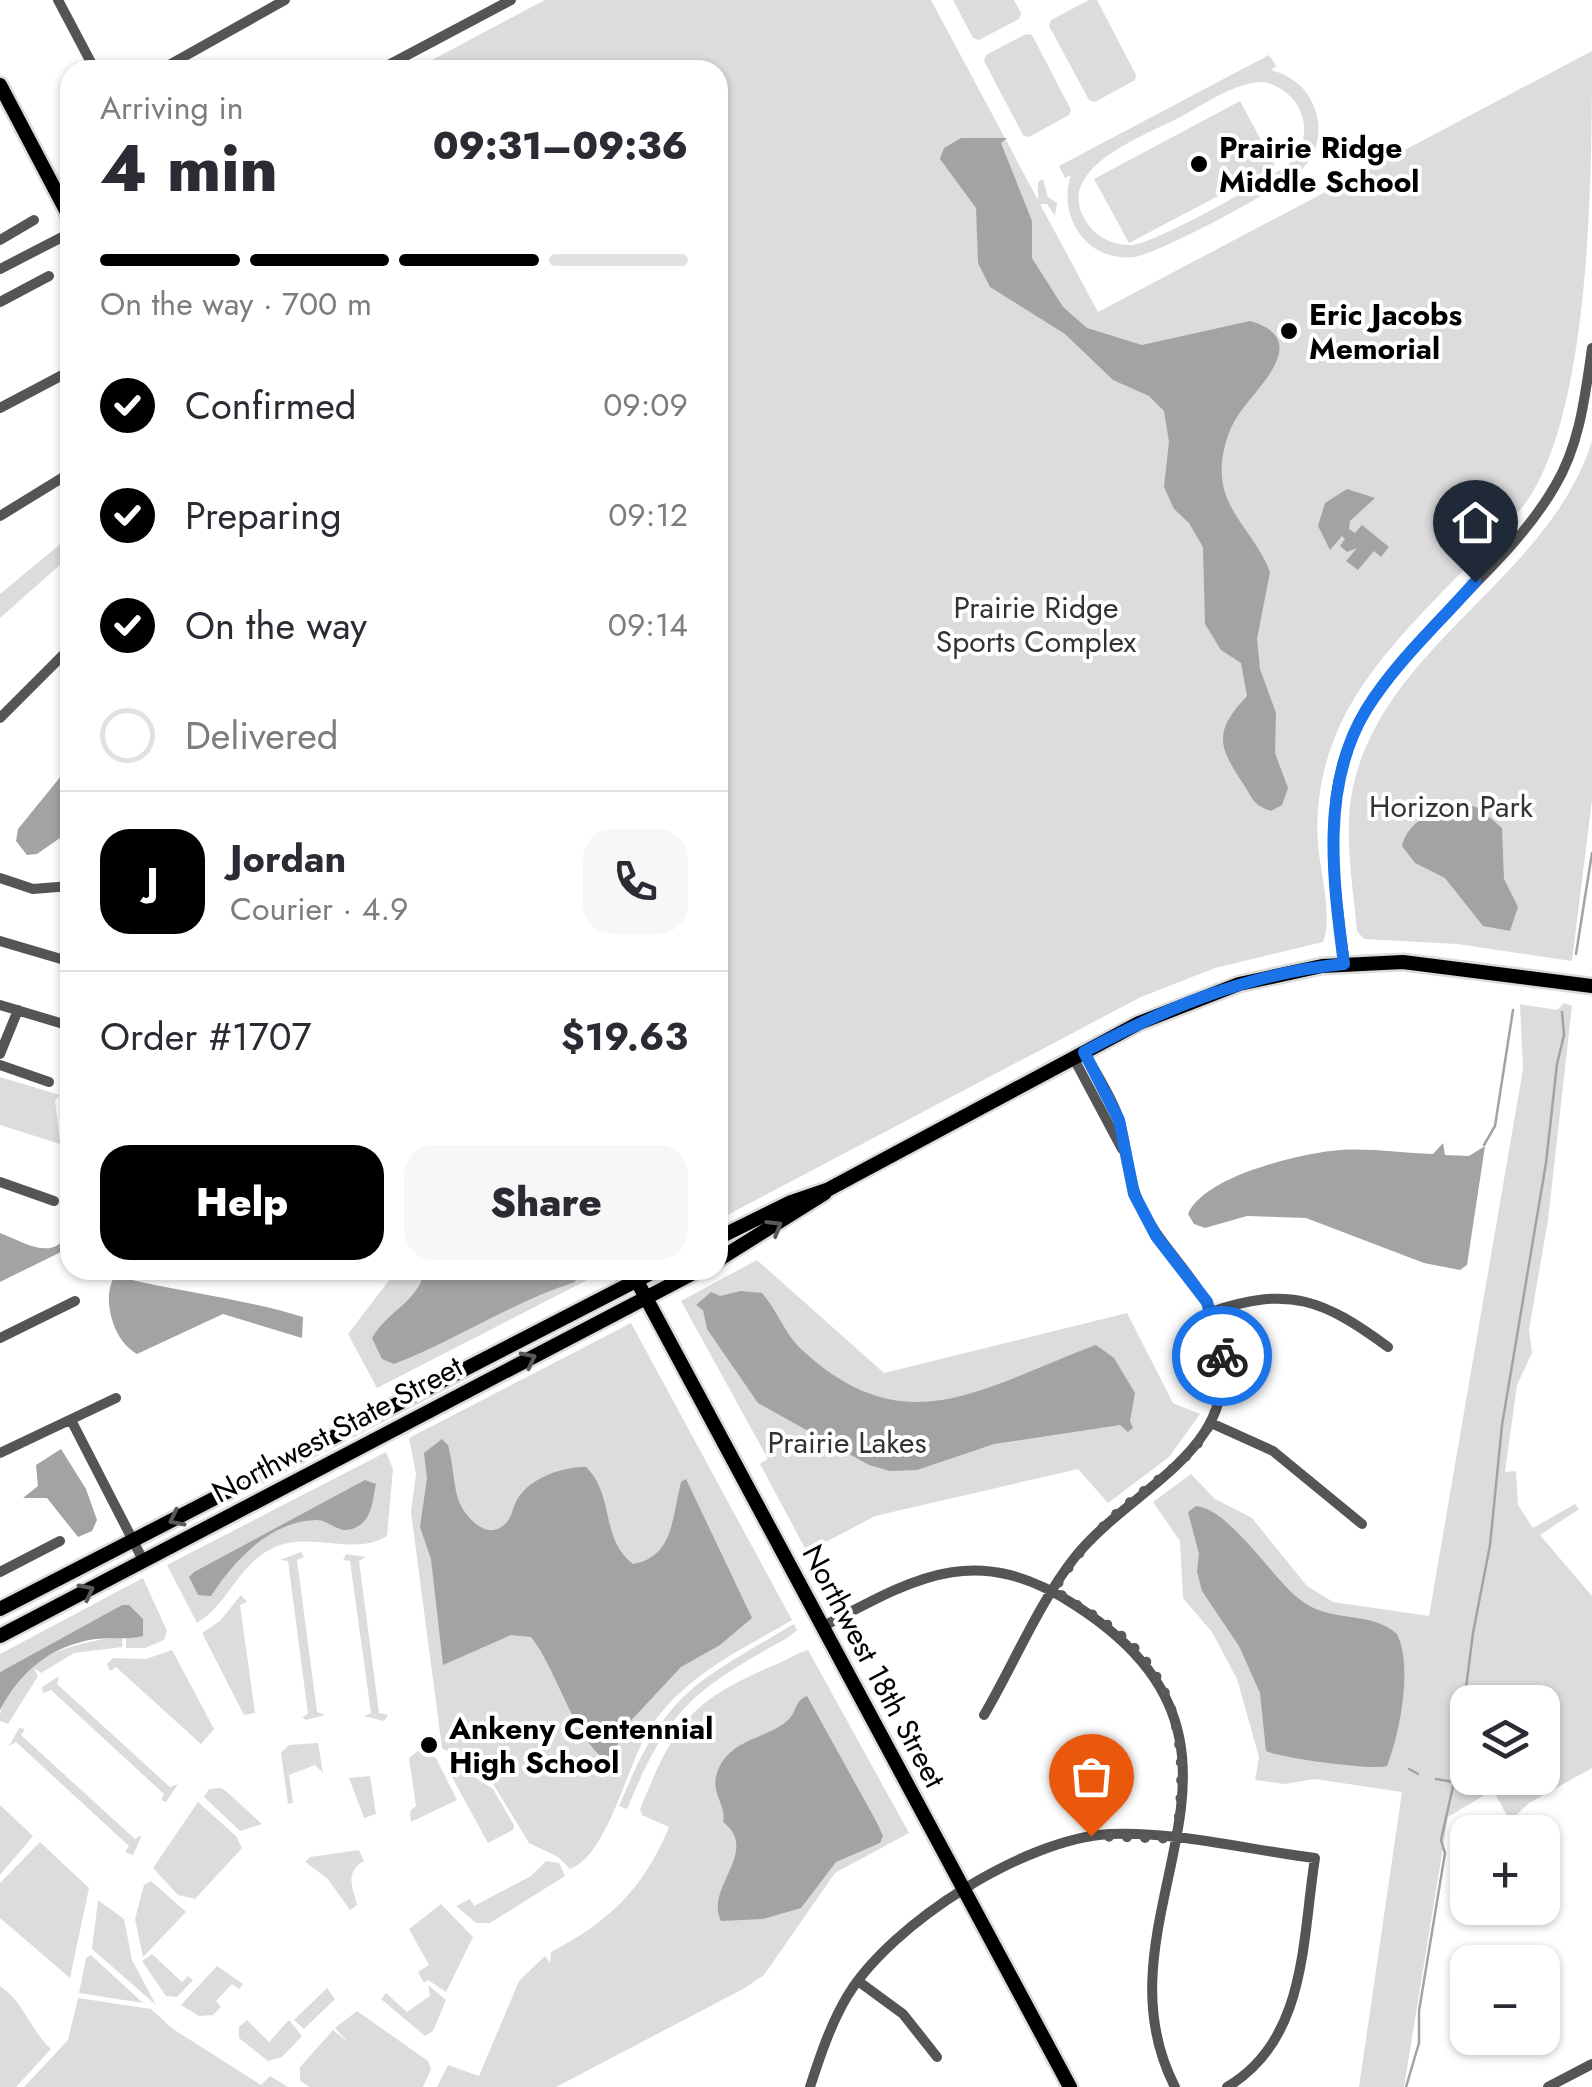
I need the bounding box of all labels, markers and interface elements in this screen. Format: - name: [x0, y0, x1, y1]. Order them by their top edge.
- text: Arriving in: [100, 85, 244, 131]
- text: 09:31–09:36: [433, 118, 688, 173]
- text: 4 min: [100, 121, 278, 215]
- place label: Prairie Ridge Middle School: [1219, 126, 1419, 203]
- marker: Prairie Ridge Middle School: [1188, 153, 1210, 175]
- text: On the way · 700 m: [100, 281, 372, 327]
- place label: Eric Jacobs Memorial: [1309, 293, 1462, 370]
- marker: Eric Jacobs Memorial: [1278, 320, 1300, 342]
- icon: check: [100, 378, 155, 433]
- text: Confirmed: [185, 378, 356, 433]
- text: 09:09: [603, 382, 688, 428]
- pin: [1433, 480, 1518, 583]
- icon: check: [100, 488, 155, 543]
- text: Preparing: [185, 488, 342, 543]
- text: 09:12: [608, 492, 688, 538]
- icon: home: [1448, 495, 1503, 550]
- park label: Prairie Ridge Sports Complex: [936, 586, 1137, 663]
- icon: check: [100, 598, 155, 653]
- text: On the way: [185, 598, 367, 653]
- text: 09:14: [608, 602, 688, 648]
- text: Delivered: [185, 708, 338, 763]
- park label: Horizon Park: [1369, 785, 1534, 828]
- button: phone: [583, 829, 688, 934]
- text: Jordan: [230, 831, 346, 886]
- text: J: [146, 854, 159, 909]
- text: Courier · 4.9: [230, 886, 408, 932]
- text: Order #1707: [100, 1009, 312, 1064]
- text: $19.63: [561, 1009, 688, 1064]
- button: Help: [100, 1145, 384, 1260]
- button: Share: [404, 1145, 688, 1260]
- one-way arrow: [764, 1220, 782, 1239]
- courier: [1172, 1306, 1272, 1406]
- icon: bike: [1195, 1329, 1250, 1384]
- street label: Northwest State Street: [204, 1344, 470, 1513]
- one-way arrow: [519, 1352, 537, 1371]
- park label: Prairie Lakes: [767, 1421, 927, 1464]
- one-way arrow: [169, 1507, 187, 1526]
- street label: Northwest 18th Street: [792, 1537, 957, 1796]
- one-way arrow: [76, 1584, 94, 1604]
- map controls: [1450, 1685, 1560, 2055]
- button: layers: [1450, 1685, 1560, 1795]
- place label: Ankeny Centennial High School: [448, 1707, 713, 1784]
- marker: Ankeny Centennial High School: [418, 1734, 440, 1756]
- pin: [1049, 1734, 1134, 1837]
- icon: bag: [1064, 1749, 1119, 1804]
- button: +: [1450, 1815, 1560, 1925]
- button: −: [1450, 1945, 1560, 2055]

